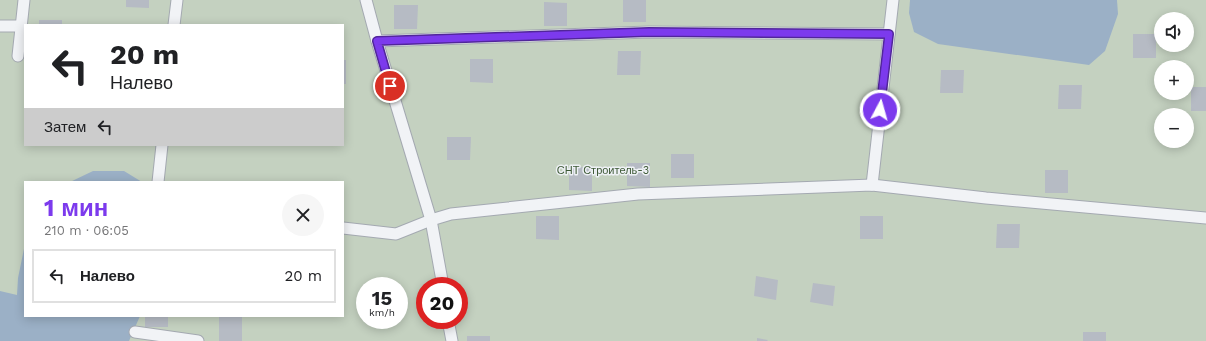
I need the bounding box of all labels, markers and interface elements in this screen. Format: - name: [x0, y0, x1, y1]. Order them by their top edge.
- map controls: [1154, 12, 1194, 148]
- button: sound: [1154, 12, 1194, 52]
- text: 20 m: [110, 38, 179, 71]
- icon: left: [44, 40, 96, 92]
- button: +: [1154, 60, 1194, 100]
- pin: [373, 69, 407, 103]
- text: Налево: [110, 72, 173, 93]
- icon: arrive: [379, 75, 401, 97]
- position arrow: [859, 89, 901, 131]
- button: −: [1154, 108, 1194, 148]
- icon: left: [94, 116, 116, 138]
- text: Затем: [44, 118, 86, 136]
- park label: СНТ Строитель-3: [557, 164, 649, 177]
- text: 1 мин: [44, 194, 108, 222]
- button: close: [282, 194, 324, 236]
- text: 210 m · 06:05: [44, 223, 129, 238]
- icon: left: [46, 265, 68, 287]
- text: Налево: [80, 267, 135, 285]
- text: 20 m: [285, 267, 322, 285]
- speed limit sign: 20: [416, 277, 468, 329]
- text: 15: [372, 286, 392, 310]
- text: km/h: [369, 307, 395, 318]

